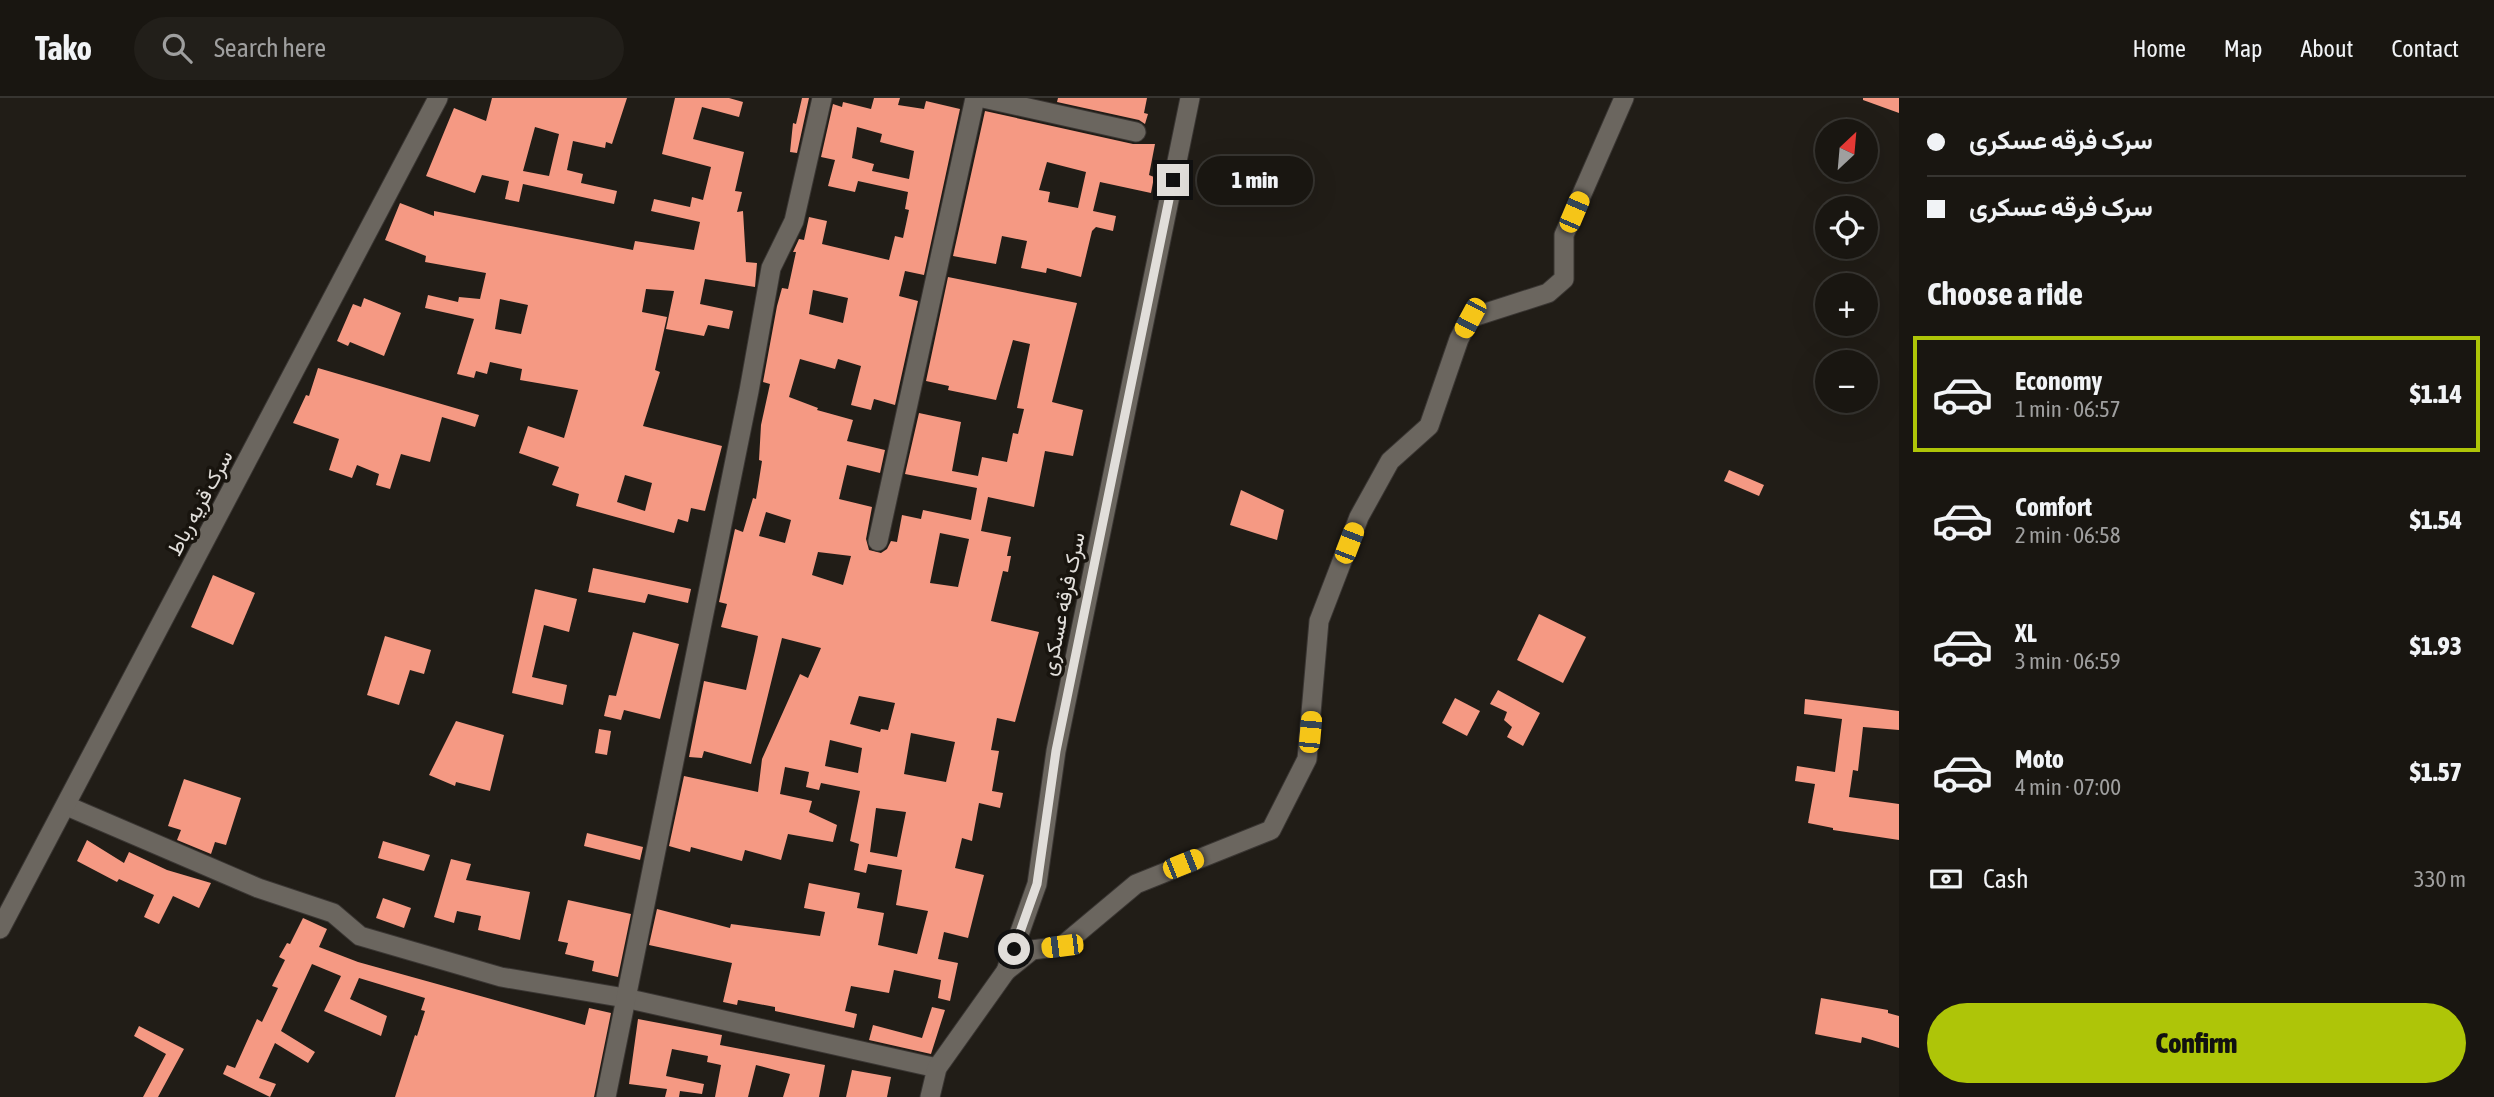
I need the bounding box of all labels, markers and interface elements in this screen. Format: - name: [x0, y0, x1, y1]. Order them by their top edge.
- search box: [134, 17, 624, 80]
- text: Tako: [35, 29, 92, 67]
- icon: search: [158, 29, 196, 67]
- text: Search here: [214, 33, 326, 63]
- text: Home: [2132, 35, 2186, 62]
- text: Map: [2224, 35, 2262, 62]
- text: About: [2300, 35, 2353, 62]
- text: Contact: [2391, 35, 2459, 62]
- north arrow: [1815, 119, 1878, 182]
- map controls: [1815, 119, 1878, 413]
- text: سرک فرقه عسکری: [1969, 125, 2153, 155]
- callout: 1 min: [1198, 155, 1313, 204]
- route end: [1157, 164, 1189, 196]
- text: 1 min: [1232, 167, 1278, 193]
- car: [1557, 189, 1592, 235]
- text: سرک فرقه عسکری: [1969, 192, 2153, 222]
- button: locate: [1815, 196, 1878, 259]
- button: +: [1815, 273, 1878, 336]
- text: Choose a ride: [1927, 275, 2083, 312]
- car: [1451, 295, 1490, 341]
- button: −: [1815, 350, 1878, 413]
- icon: car: [1931, 363, 1994, 426]
- text: Economy: [2015, 366, 2102, 396]
- text: $1.14: [2410, 379, 2462, 409]
- text: 1 min · 06:57: [2015, 396, 2121, 422]
- street label: سرک قریه رباط: [161, 446, 239, 560]
- icon: car: [1931, 489, 1994, 552]
- text: Comfort: [2015, 492, 2092, 522]
- text: $1.54: [2410, 505, 2462, 535]
- car: [1332, 520, 1367, 566]
- text: 2 min · 06:58: [2015, 522, 2121, 548]
- street label: سرک فرقه عسکری: [1035, 530, 1091, 678]
- icon: car: [1931, 615, 1994, 678]
- text: XL: [2015, 618, 2037, 648]
- text: $1.93: [2410, 631, 2462, 661]
- text: 3 min · 06:59: [2015, 648, 2121, 674]
- car: [1298, 710, 1323, 754]
- icon: car: [1931, 741, 1994, 804]
- text: Moto: [2015, 744, 2064, 774]
- text: $1.57: [2410, 757, 2462, 787]
- text: 4 min · 07:00: [2015, 774, 2121, 800]
- car: [1160, 846, 1207, 882]
- icon: cash: [1927, 860, 1965, 898]
- text: Cash: [1983, 864, 2029, 894]
- text: 330 m: [2414, 866, 2466, 892]
- route start: [998, 933, 1030, 965]
- car: [1040, 933, 1085, 959]
- button: Confirm: [1927, 1003, 2466, 1083]

